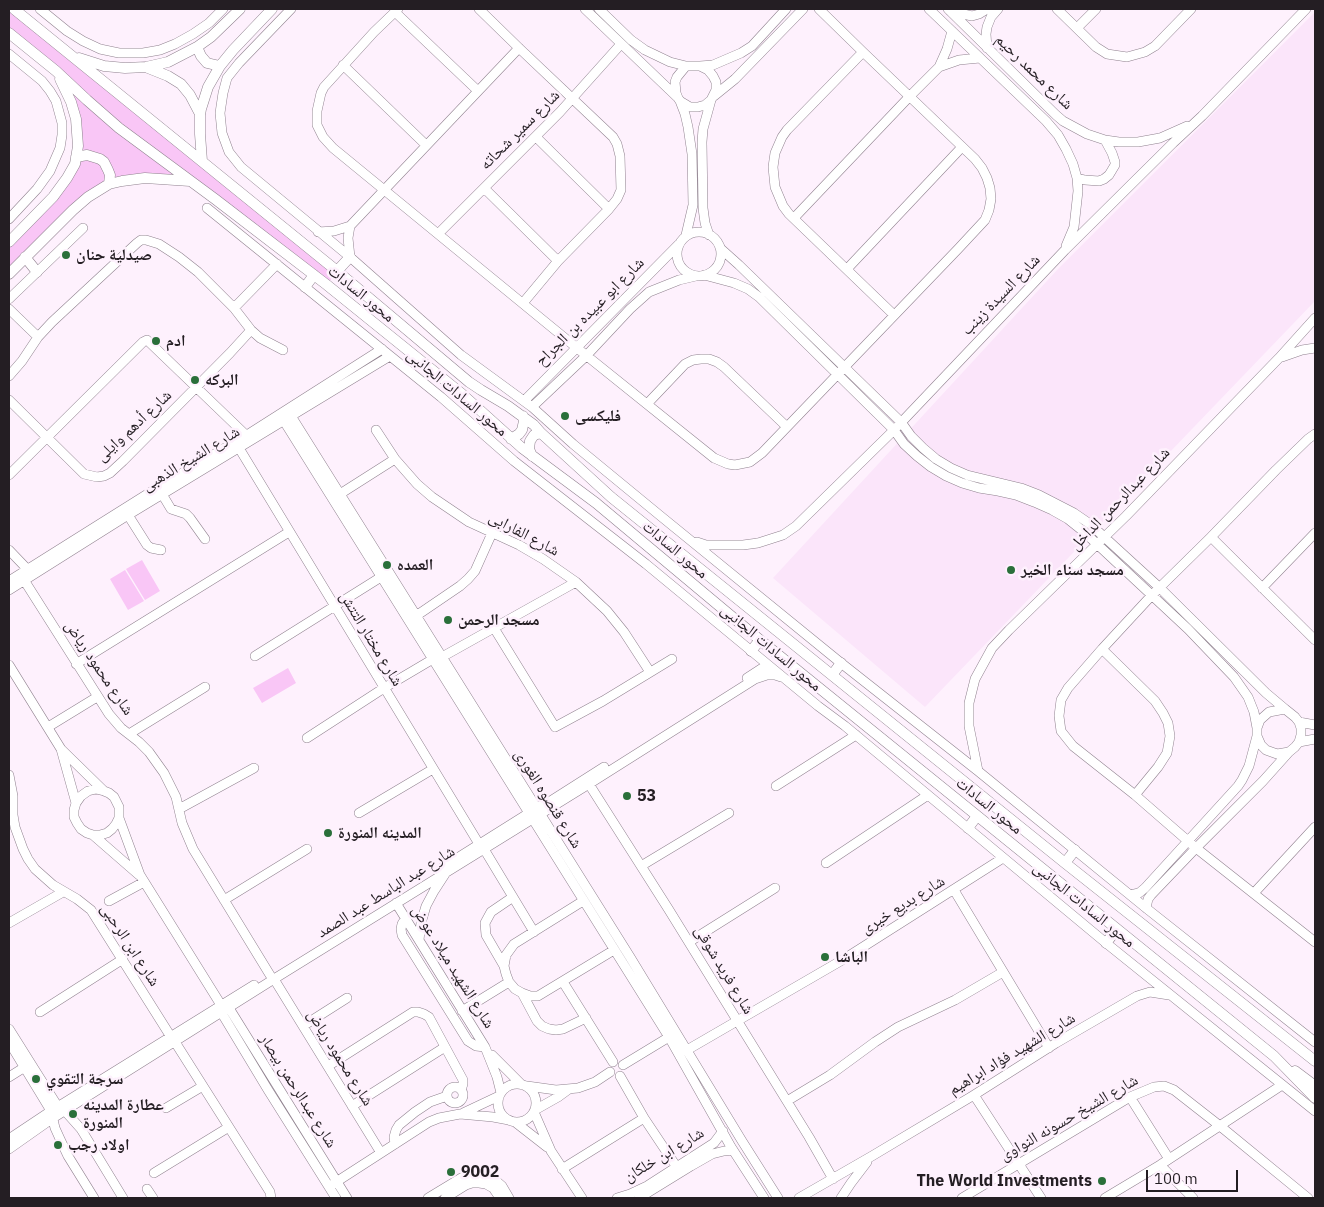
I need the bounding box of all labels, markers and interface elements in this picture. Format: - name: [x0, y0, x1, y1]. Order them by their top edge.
- street label: شارع محمد رحيم: [991, 30, 1077, 114]
- street label: شارع سمير شحاته: [476, 86, 564, 174]
- place label: صيدلية حنان: [76, 245, 152, 265]
- marker: صيدلية حنان: [60, 249, 72, 261]
- street label: شارع السيدة زينب: [958, 251, 1044, 339]
- street label: شارع ابو عبيده بن الجراح: [532, 254, 648, 370]
- street label: محور السادات: [324, 261, 398, 327]
- place label: ادم: [166, 331, 186, 351]
- marker: ادم: [150, 335, 162, 347]
- street label: محور السادات الجانبى: [403, 345, 511, 441]
- place label: البركه: [205, 370, 239, 390]
- marker: البركه: [189, 374, 201, 386]
- street label: شارع أدهم وايلى: [92, 386, 176, 466]
- place label: فليكسى: [575, 406, 621, 426]
- marker: فليكسى: [559, 410, 571, 422]
- street label: شارع الشيخ الذهبى: [139, 422, 243, 496]
- street label: شارع عبدالرحمن الداخل: [1066, 443, 1174, 555]
- street label: شارع الفارابى: [485, 507, 563, 561]
- street label: محور السادات: [638, 517, 712, 583]
- place label: العمده: [397, 555, 433, 575]
- marker: العمده: [381, 559, 393, 571]
- place label: مسجد سناء الخير: [1021, 560, 1124, 580]
- marker: مسجد سناء الخير: [1005, 564, 1017, 576]
- street label: شارع مختار التتش: [335, 588, 407, 690]
- street label: محور السادات الجانبى: [717, 600, 825, 696]
- place label: مسجد الرحمن: [458, 610, 540, 630]
- marker: مسجد الرحمن: [442, 614, 454, 626]
- street label: شارع محمود رياض: [60, 617, 138, 719]
- street label: شارع قنصوه الغورى: [510, 746, 586, 852]
- street label: محور السادات: [952, 773, 1026, 839]
- place label: 53: [637, 786, 656, 806]
- marker: 53: [621, 790, 633, 802]
- place label: المدينه المنورة: [338, 823, 422, 843]
- marker: المدينه المنورة: [322, 827, 334, 839]
- street label: شارع عبد الباسط عبد الصمد: [314, 842, 458, 942]
- street label: محور السادات الجانبى: [1029, 858, 1139, 952]
- street label: شارع بديع خيرى: [857, 872, 949, 938]
- street label: شارع ابن الرحبى: [96, 900, 164, 990]
- street label: شارع الشهيد ميلاد عوض: [407, 902, 499, 1032]
- street label: شارع فريد شوقى: [690, 922, 758, 1018]
- place label: الباشا: [835, 947, 868, 967]
- marker: الباشا: [819, 951, 831, 963]
- street label: شارع محمود رياض: [303, 1006, 377, 1110]
- street label: شارع الشهيد فؤاد ابراهيم: [945, 1009, 1079, 1099]
- street label: شارع عبدالرحمن بيصار: [255, 1030, 341, 1152]
- place label: سرجة التقوي: [46, 1069, 123, 1089]
- street label: شارع الشيخ حسونه النواوى: [996, 1071, 1142, 1165]
- marker: سرجة التقوي: [30, 1073, 42, 1085]
- place label: عطارة المدينه المنورة: [83, 1095, 164, 1133]
- marker: عطارة المدينه المنورة: [67, 1108, 79, 1120]
- street label: شارع ابن خلكان: [620, 1123, 708, 1187]
- place label: اولاد رجب: [68, 1135, 129, 1155]
- marker: اولاد رجب: [52, 1139, 64, 1151]
- scale bar: [1149, 1160, 1242, 1192]
- place label: 9002: [461, 1162, 499, 1182]
- marker: 9002: [445, 1166, 457, 1178]
- text: 100 m: [1154, 1169, 1198, 1188]
- place label: The World Investments: [916, 1171, 1092, 1191]
- marker: The World Investments: [1096, 1175, 1108, 1187]

